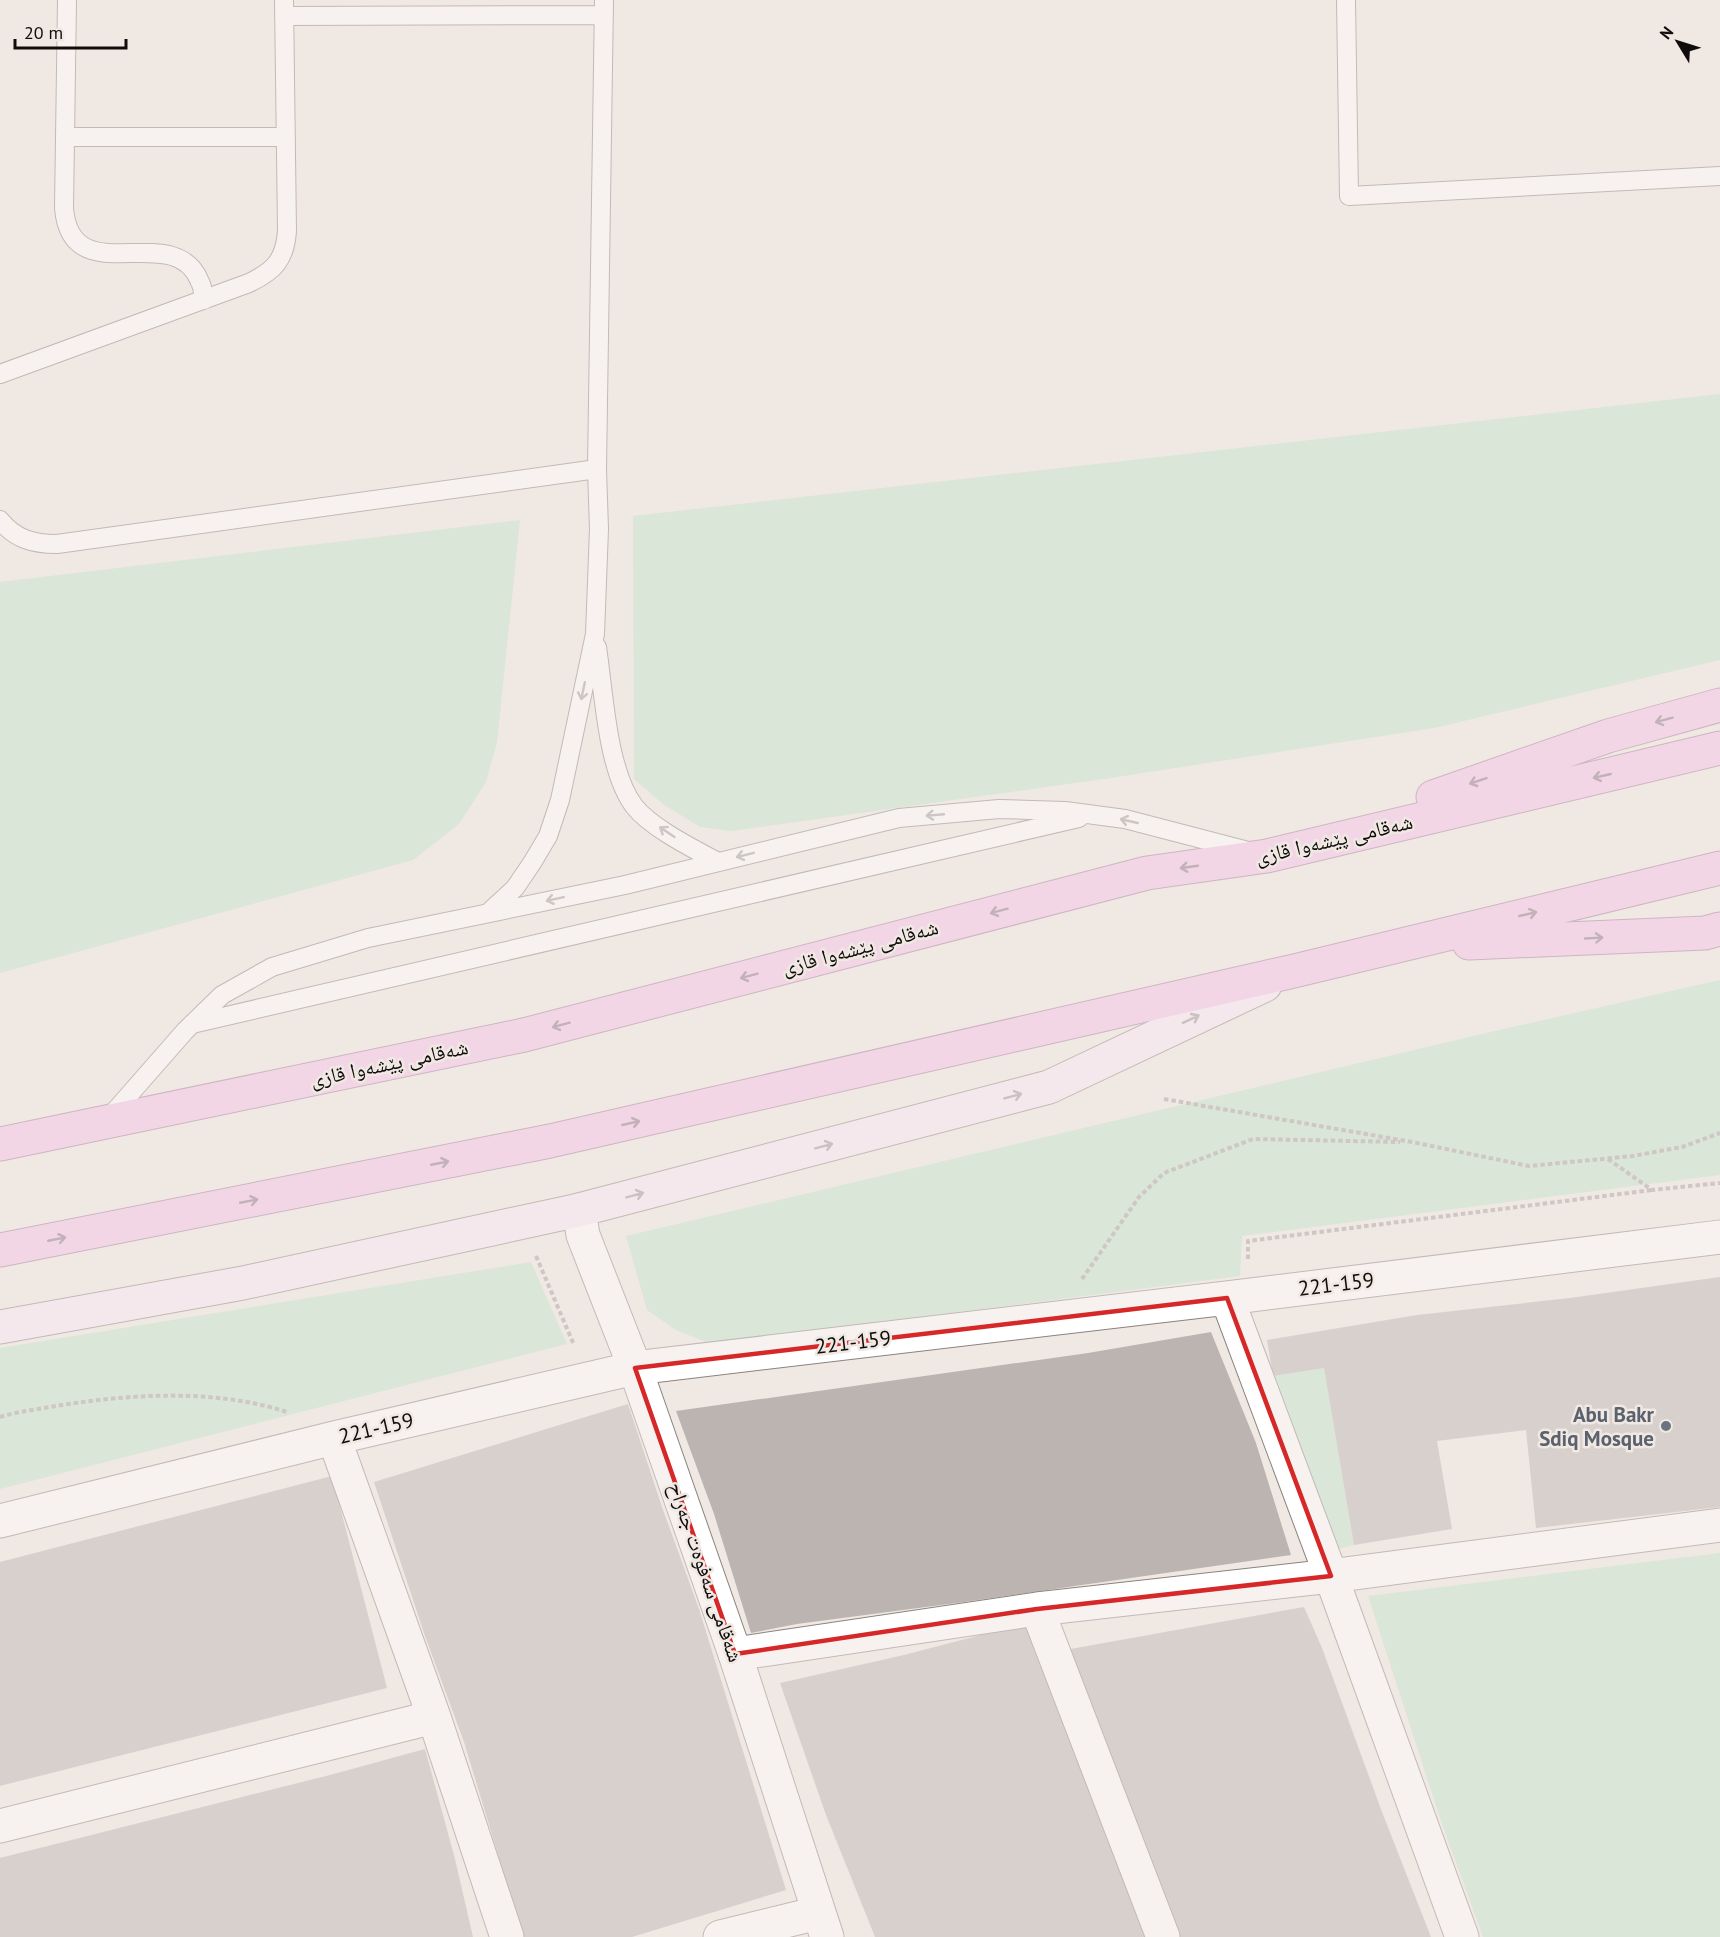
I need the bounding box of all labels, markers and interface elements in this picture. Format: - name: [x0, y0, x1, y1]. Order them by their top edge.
- scale bar: [15, 12, 126, 50]
- north arrow: [1648, 12, 1708, 72]
- text: 20 m: [24, 21, 63, 44]
- text: N: [1655, 22, 1677, 43]
- one-way arrow: [577, 681, 588, 700]
- one-way arrow: [1654, 715, 1673, 727]
- one-way arrow: [1593, 771, 1612, 783]
- one-way arrow: [1470, 777, 1488, 788]
- street label: شەقامی پێشەوا قازی: [1253, 808, 1415, 870]
- one-way arrow: [926, 810, 946, 821]
- one-way arrow: [1120, 814, 1139, 826]
- one-way arrow: [659, 826, 676, 839]
- one-way arrow: [736, 850, 755, 862]
- one-way arrow: [1179, 861, 1199, 872]
- one-way arrow: [546, 894, 565, 905]
- one-way arrow: [990, 906, 1009, 918]
- one-way arrow: [1518, 908, 1537, 919]
- street label: شەقامی پێشەوا قازی: [779, 913, 941, 981]
- one-way arrow: [1584, 932, 1604, 943]
- one-way arrow: [740, 971, 759, 983]
- one-way arrow: [1182, 1013, 1200, 1025]
- one-way arrow: [551, 1020, 570, 1032]
- street label: شەقامی پێشەوا قازی: [308, 1033, 470, 1093]
- one-way arrow: [1003, 1090, 1022, 1101]
- one-way arrow: [621, 1116, 640, 1128]
- one-way arrow: [814, 1139, 833, 1151]
- one-way arrow: [430, 1157, 449, 1168]
- one-way arrow: [626, 1189, 645, 1201]
- one-way arrow: [238, 1195, 258, 1206]
- one-way arrow: [48, 1232, 67, 1244]
- street label: 221-159: [1297, 1266, 1375, 1302]
- street label: 221-159: [814, 1324, 892, 1360]
- place label: Abu Bakr Sdiq Mosque: [1539, 1401, 1655, 1452]
- street label: 221-159: [336, 1406, 416, 1450]
- marker: Abu Bakr Sdiq Mosque: [1659, 1419, 1673, 1433]
- street label: شەقامی سەفوەت جەراح: [663, 1478, 749, 1666]

